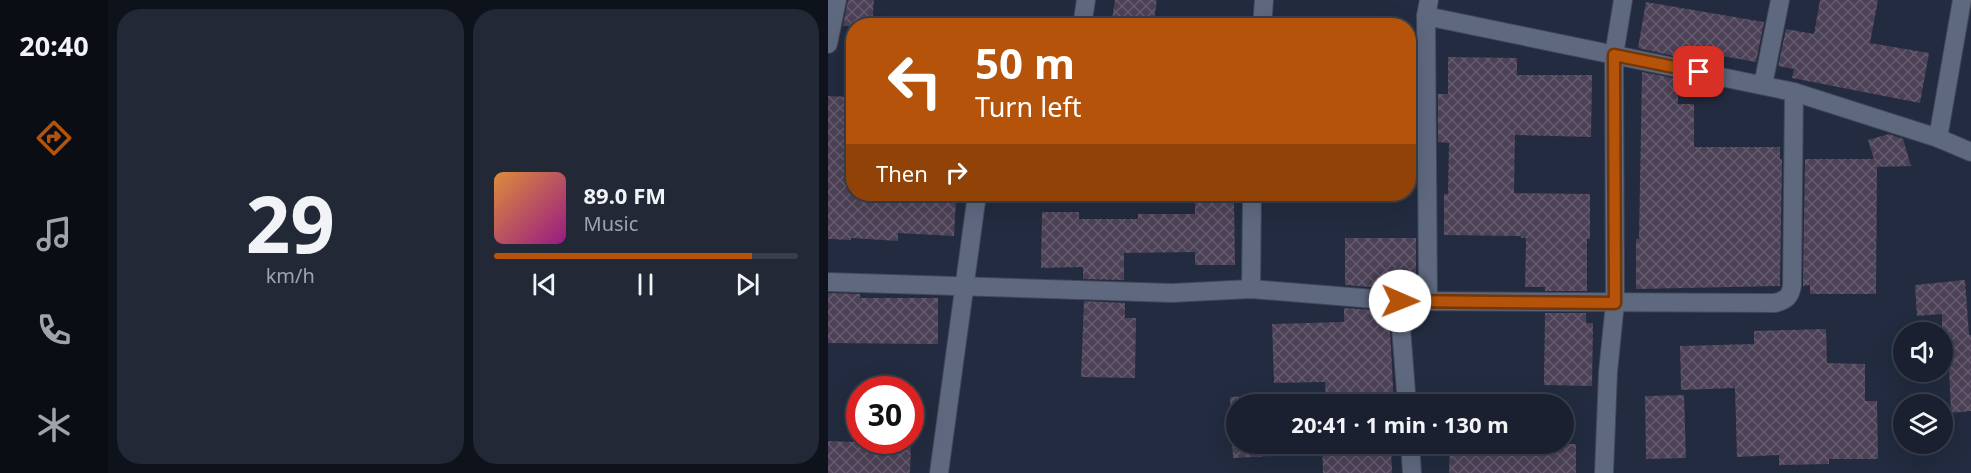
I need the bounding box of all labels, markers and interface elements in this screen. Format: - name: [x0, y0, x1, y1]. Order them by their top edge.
- text: 20:40: [19, 27, 89, 64]
- text: 50 m: [975, 34, 1075, 91]
- icon: left: [876, 42, 954, 120]
- pin: [1673, 46, 1724, 97]
- icon: arrive: [1682, 55, 1715, 88]
- text: Turn left: [975, 88, 1081, 125]
- icon: directions: [33, 117, 75, 159]
- icon: right: [940, 156, 973, 189]
- text: Then: [876, 158, 928, 188]
- text: 29: [246, 170, 335, 276]
- text: 89.0 FM: [584, 180, 666, 210]
- text: Music: [584, 210, 638, 237]
- icon: music: [33, 213, 75, 255]
- text: km/h: [266, 262, 315, 289]
- icon: previous: [528, 268, 561, 301]
- icon: pause: [629, 268, 662, 301]
- icon: next: [731, 268, 764, 301]
- position arrow: [1368, 269, 1432, 333]
- icon: phone: [33, 309, 75, 351]
- map controls: [1893, 322, 1953, 454]
- button: sound: [1893, 322, 1953, 382]
- speed limit sign: 30: [846, 376, 924, 454]
- button: layers: [1893, 394, 1953, 454]
- icon: climate: [33, 404, 75, 446]
- text: 20:41 · 1 min · 130 m: [1291, 409, 1509, 439]

